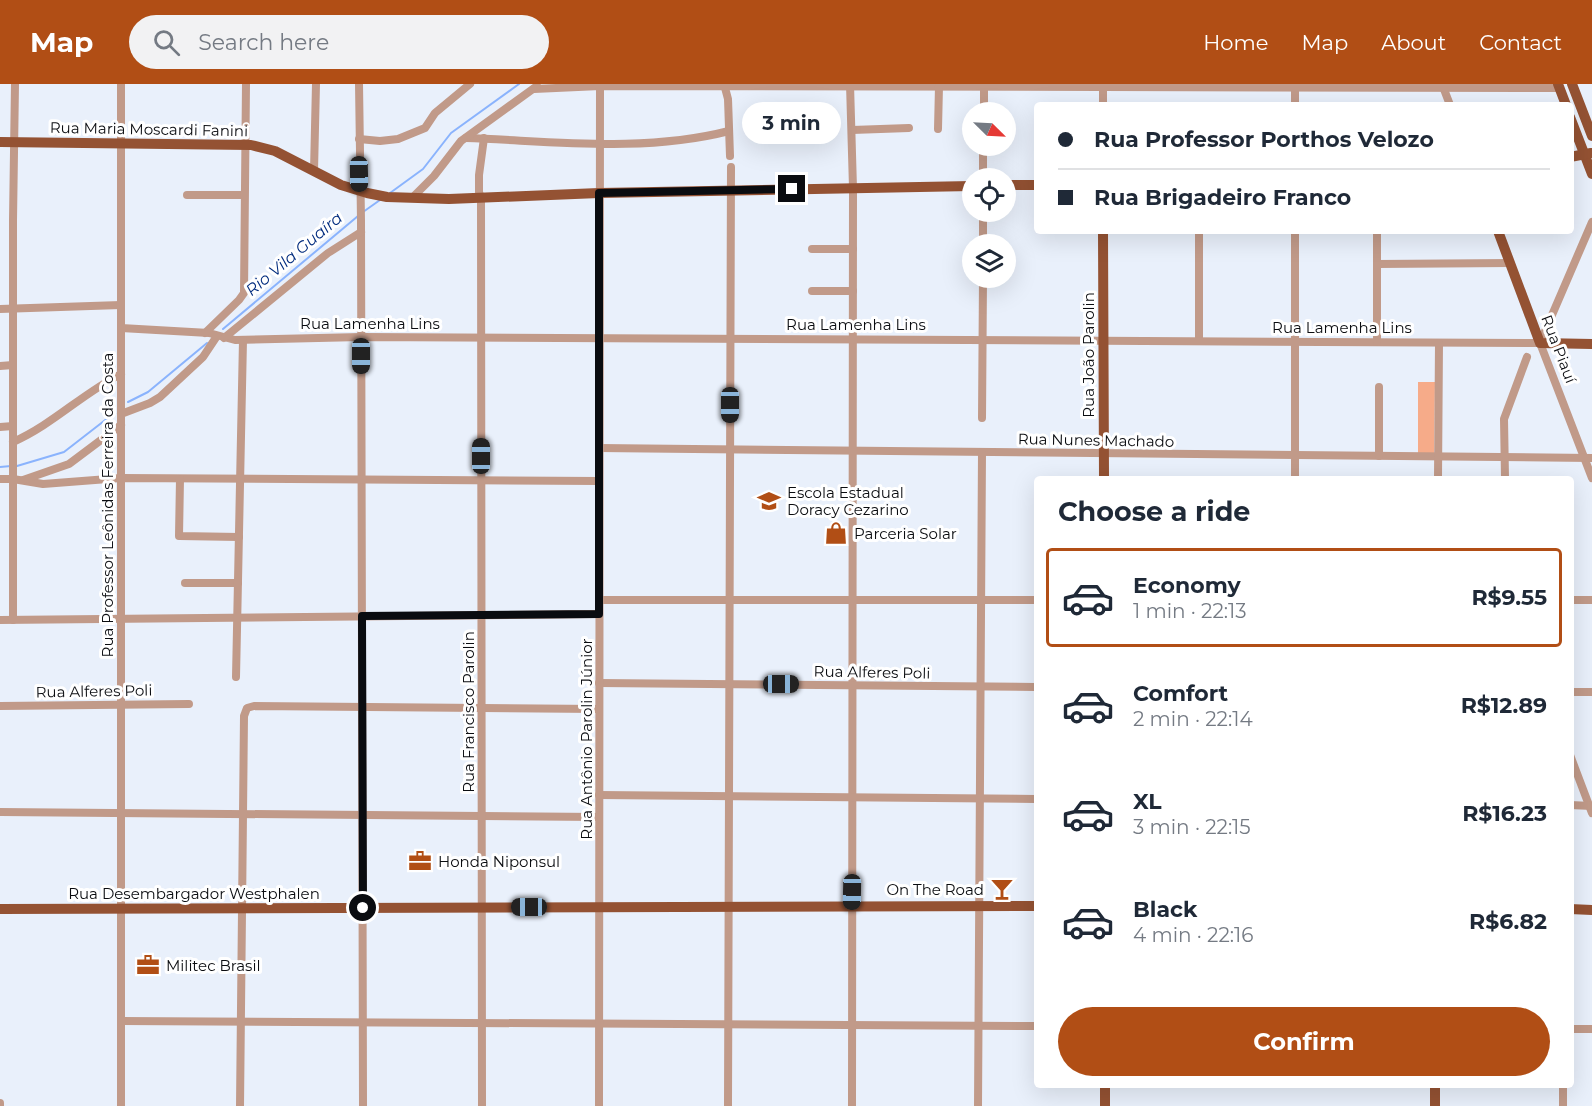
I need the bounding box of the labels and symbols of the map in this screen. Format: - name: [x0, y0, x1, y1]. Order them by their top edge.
- callout: 3 min: [742, 102, 842, 144]
- north arrow: [962, 102, 1016, 156]
- street label: Rua Maria Moscardi Fanini: [50, 118, 248, 140]
- car: [350, 156, 368, 192]
- route end: [778, 175, 805, 202]
- water label: Rio Vila Guaíra: [242, 208, 346, 300]
- street label: Rua João Parolin: [1079, 292, 1098, 418]
- street label: Rua Piauí: [1537, 312, 1581, 387]
- street label: Rua Lamenha Lins: [300, 314, 440, 333]
- street label: Rua Lamenha Lins: [786, 315, 926, 334]
- street label: Rua Lamenha Lins: [1272, 318, 1412, 337]
- car: [352, 338, 370, 374]
- street label: Rua Professor Leônidas Ferreira da Costa: [98, 353, 117, 657]
- car: [721, 387, 739, 423]
- street label: Rua Nunes Machado: [1018, 429, 1174, 451]
- car: [472, 438, 490, 474]
- place label: Escola Estadual Doracy Cezarino: [787, 483, 909, 519]
- school or university icon: Escola Estadual Doracy Cezarino: [756, 488, 782, 514]
- shop icon: Parceria Solar: [823, 520, 849, 546]
- place label: Parceria Solar: [854, 524, 957, 543]
- street label: Rua Francisco Parolin: [459, 631, 478, 793]
- street label: Rua Antônio Parolin Júnior: [577, 638, 596, 840]
- street label: Rua Alferes Poli: [813, 661, 931, 683]
- car: [763, 675, 799, 693]
- street label: Rua Alferes Poli: [35, 680, 153, 702]
- office icon: Honda Niponsul: [407, 848, 433, 874]
- place label: Honda Niponsul: [438, 852, 560, 871]
- car: [843, 874, 861, 910]
- bar icon: On The Road: [989, 876, 1015, 902]
- place label: On The Road: [886, 880, 984, 899]
- street label: Rua Desembargador Westphalen: [68, 884, 320, 903]
- route start: [349, 894, 376, 921]
- car: [511, 898, 547, 916]
- office icon: Militec Brasil: [135, 952, 161, 978]
- place label: Militec Brasil: [166, 956, 261, 975]

